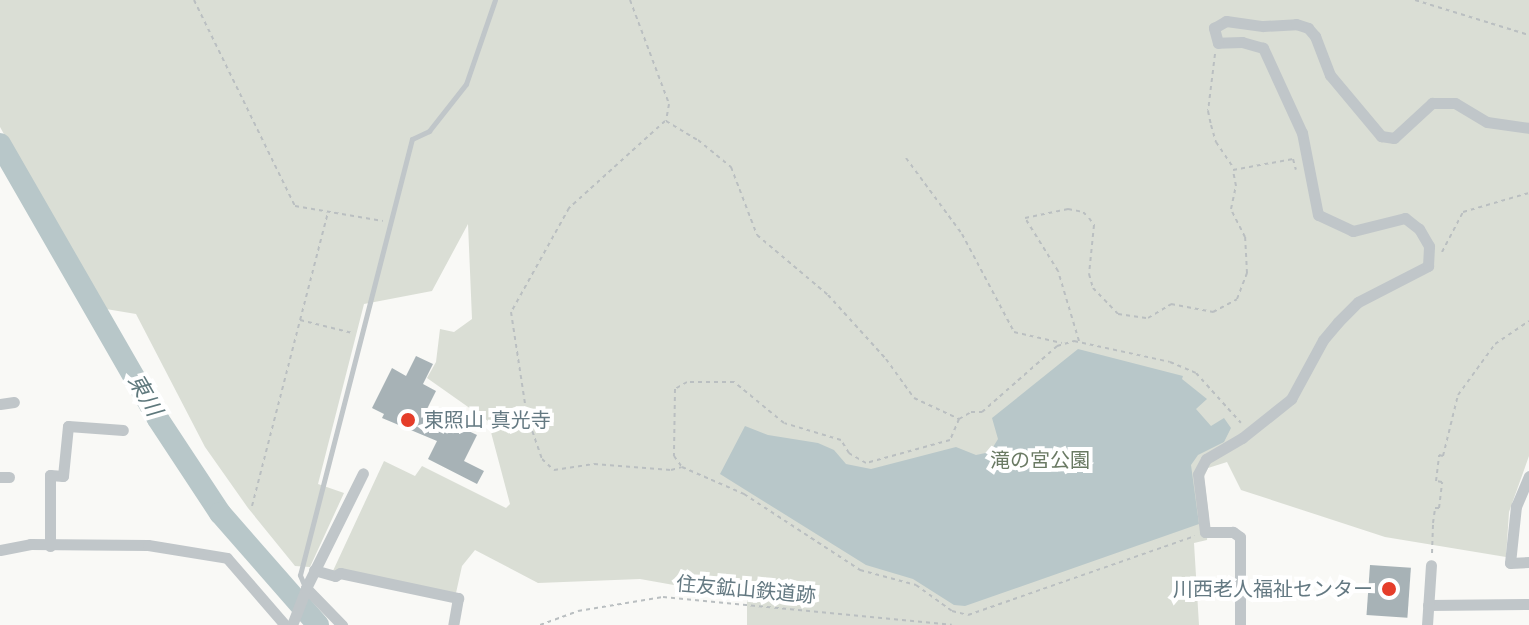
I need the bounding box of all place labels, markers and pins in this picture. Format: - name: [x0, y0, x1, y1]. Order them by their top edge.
- place label: 東照山 真光寺: [424, 408, 551, 432]
- marker: 東照山 真光寺: [399, 411, 417, 429]
- place label: 川西老人福祉センター: [1173, 577, 1373, 601]
- marker: 川西老人福祉センター: [1380, 580, 1398, 598]

